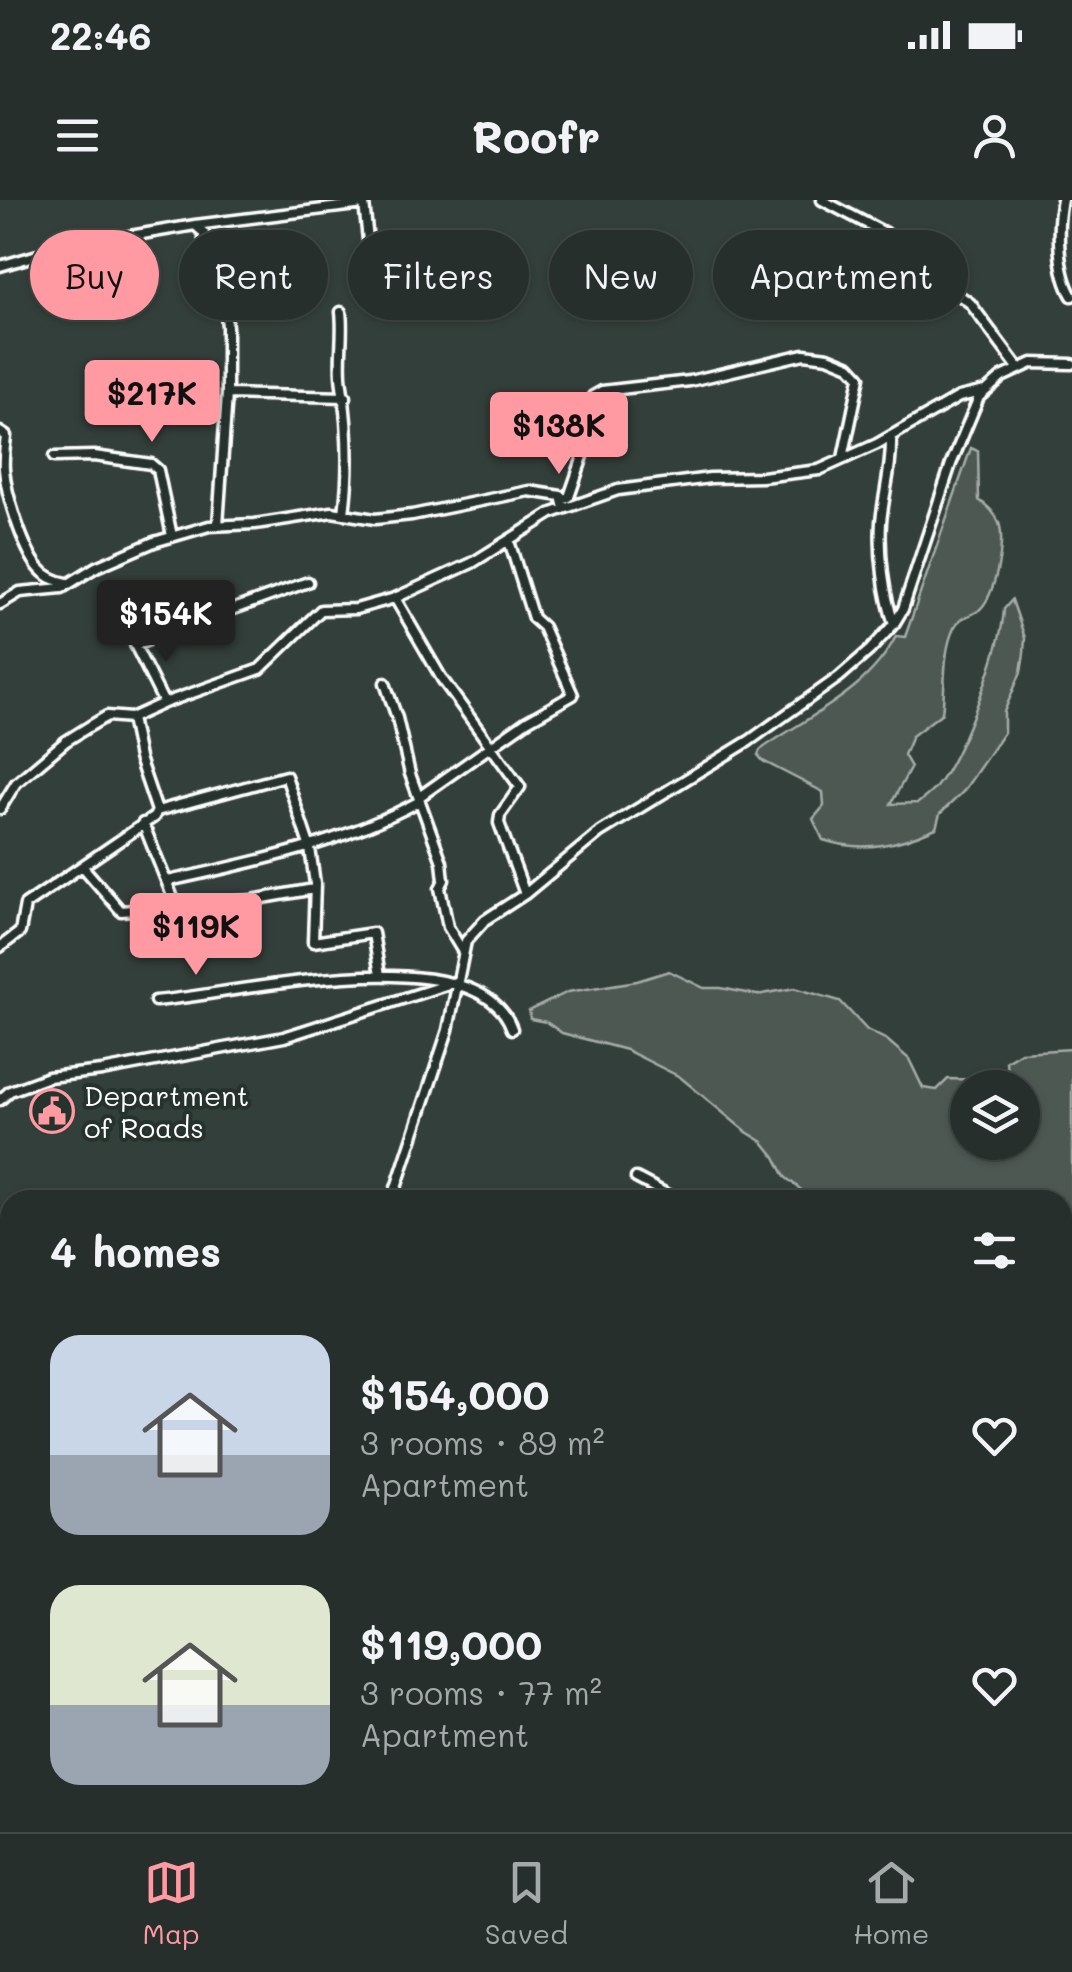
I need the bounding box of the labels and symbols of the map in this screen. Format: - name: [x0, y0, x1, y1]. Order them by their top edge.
- pin: $217K: [82, 360, 222, 445]
- pin: $138K: [489, 392, 629, 477]
- pin: $154K: [96, 580, 236, 665]
- pin: $119K: [126, 893, 266, 978]
- place label: Department of Roads: [84, 1077, 249, 1145]
- public building icon: Department of Roads: [29, 1088, 75, 1134]

